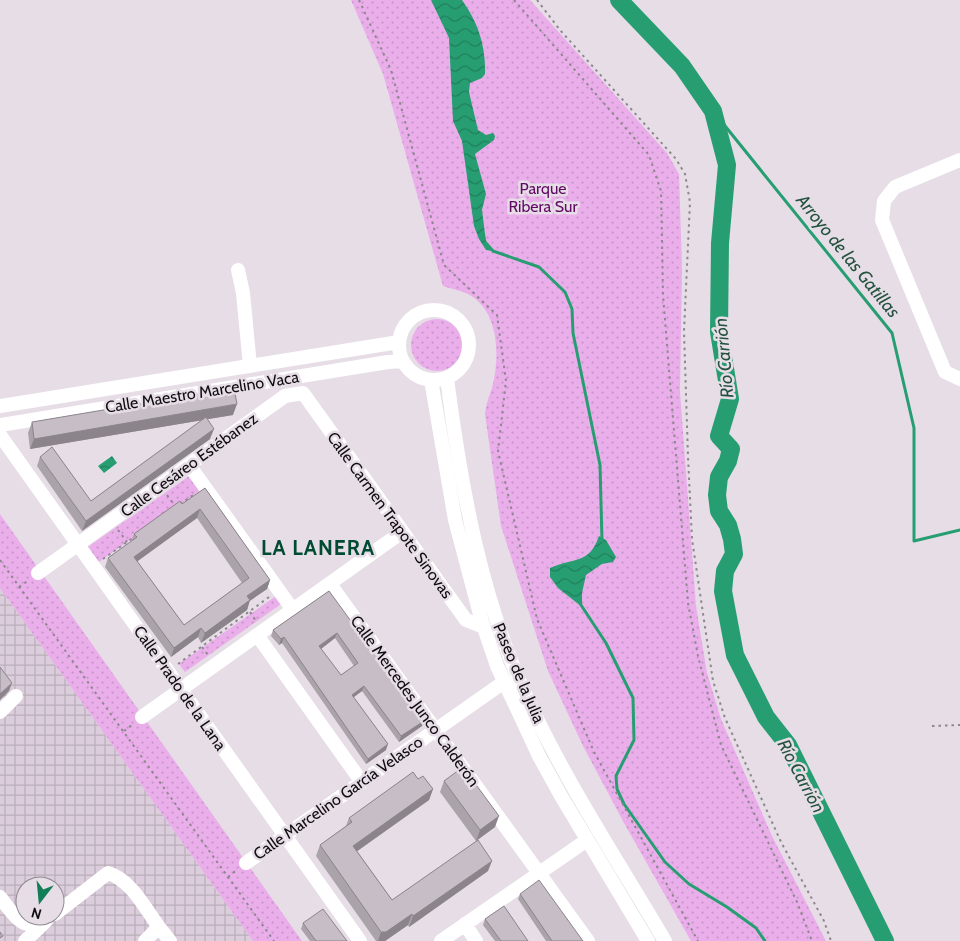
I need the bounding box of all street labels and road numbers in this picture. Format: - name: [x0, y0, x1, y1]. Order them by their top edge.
- street label: Calle Maestro Marcelino Vaca: [104, 367, 301, 417]
- street label: Calle Cesáreo Estébanez: [117, 409, 262, 521]
- street label: Calle Carmen Trapote Sinovas: [323, 428, 457, 602]
- street label: Calle Mercedes Junco Calderón: [346, 612, 484, 790]
- street label: Paseo de la Julia: [489, 620, 549, 726]
- street label: Calle Prado de la Lana: [130, 622, 230, 754]
- street label: Calle Marcelino García Velasco: [250, 732, 426, 864]

